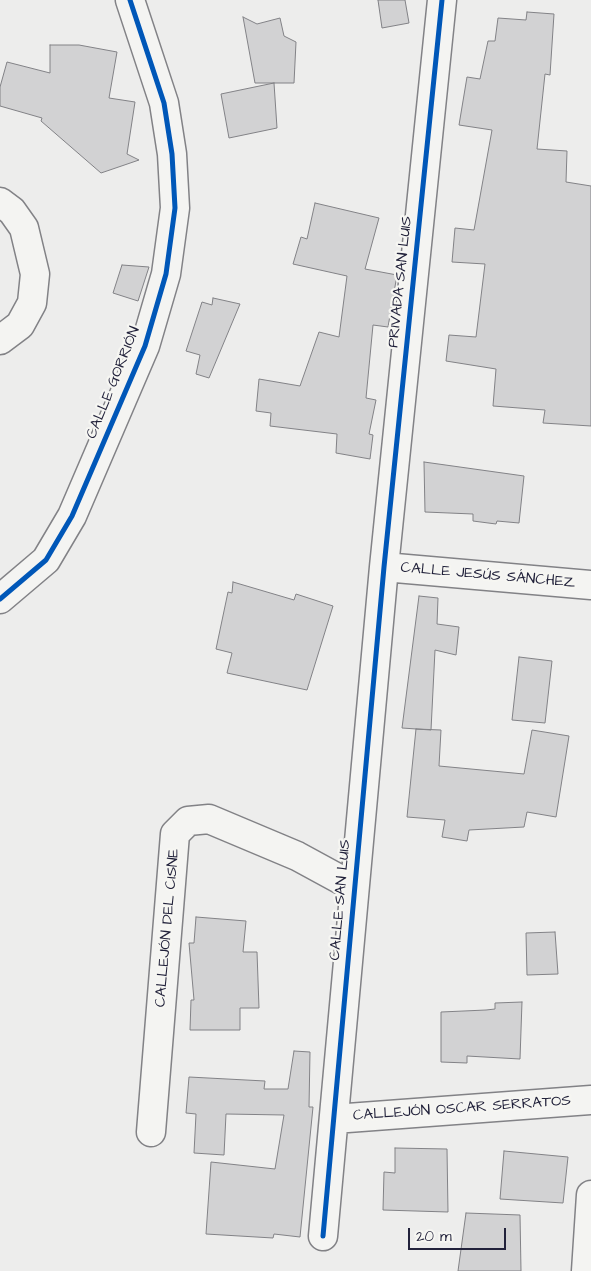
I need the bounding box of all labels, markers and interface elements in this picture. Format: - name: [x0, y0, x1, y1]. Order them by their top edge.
- street label: PRIVADA SAN LUIS: [385, 215, 417, 349]
- street label: CALLE GORRIÓN: [83, 324, 145, 442]
- street label: CALLE JESÚS SÁNCHEZ: [400, 559, 576, 593]
- street label: CALLE SAN LUIS: [327, 839, 355, 961]
- street label: CALLEJÓN DEL CISNE: [152, 848, 184, 1008]
- street label: CALLEJÓN OSCAR SERRATOS: [352, 1092, 572, 1126]
- scale bar: [411, 1218, 508, 1250]
- text: 20 m: [416, 1226, 452, 1247]

